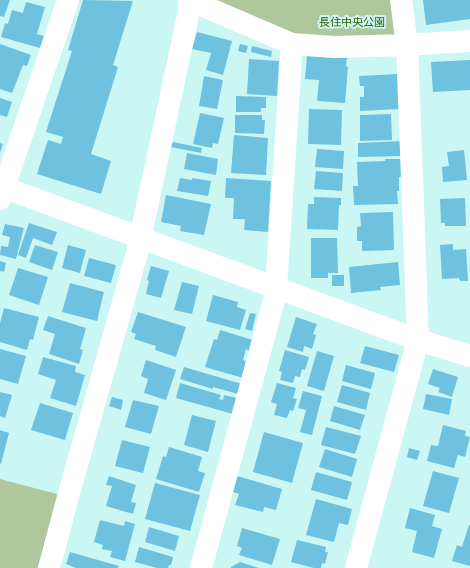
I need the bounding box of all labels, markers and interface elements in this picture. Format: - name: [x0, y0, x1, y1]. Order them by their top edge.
- park label: 長住中央公園: [319, 16, 385, 30]

